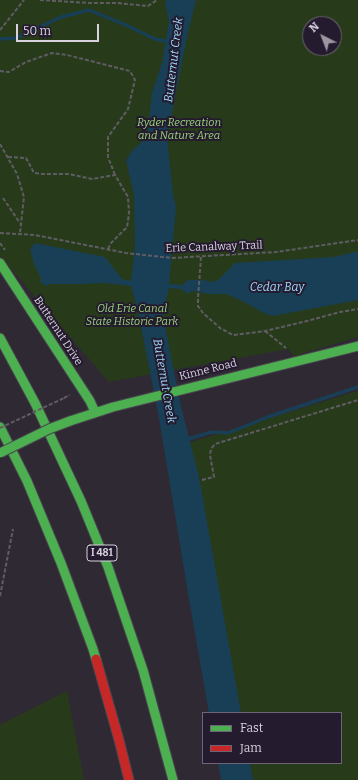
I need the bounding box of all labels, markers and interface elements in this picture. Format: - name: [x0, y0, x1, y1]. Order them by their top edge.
- scale bar: [18, 16, 101, 42]
- north arrow: [302, 16, 342, 56]
- water label: Butternut Creek: [162, 17, 186, 103]
- text: N: [307, 20, 322, 35]
- text: 50 m: [23, 24, 51, 38]
- park label: Ryder Recreation and Nature Area: [137, 116, 221, 142]
- street label: Erie Canalway Trail: [165, 239, 263, 255]
- water label: Cedar Bay: [250, 281, 304, 295]
- street label: Butternut Drive: [31, 294, 85, 368]
- park label: Old Erie Canal State Historic Park: [86, 302, 178, 328]
- water label: Butternut Creek: [149, 338, 179, 424]
- street label: Kinne Road: [178, 356, 238, 384]
- road number: I 481: [87, 545, 117, 561]
- legend: [202, 712, 342, 764]
- text: Fast: [240, 721, 263, 735]
- text: Jam: [240, 741, 262, 755]

